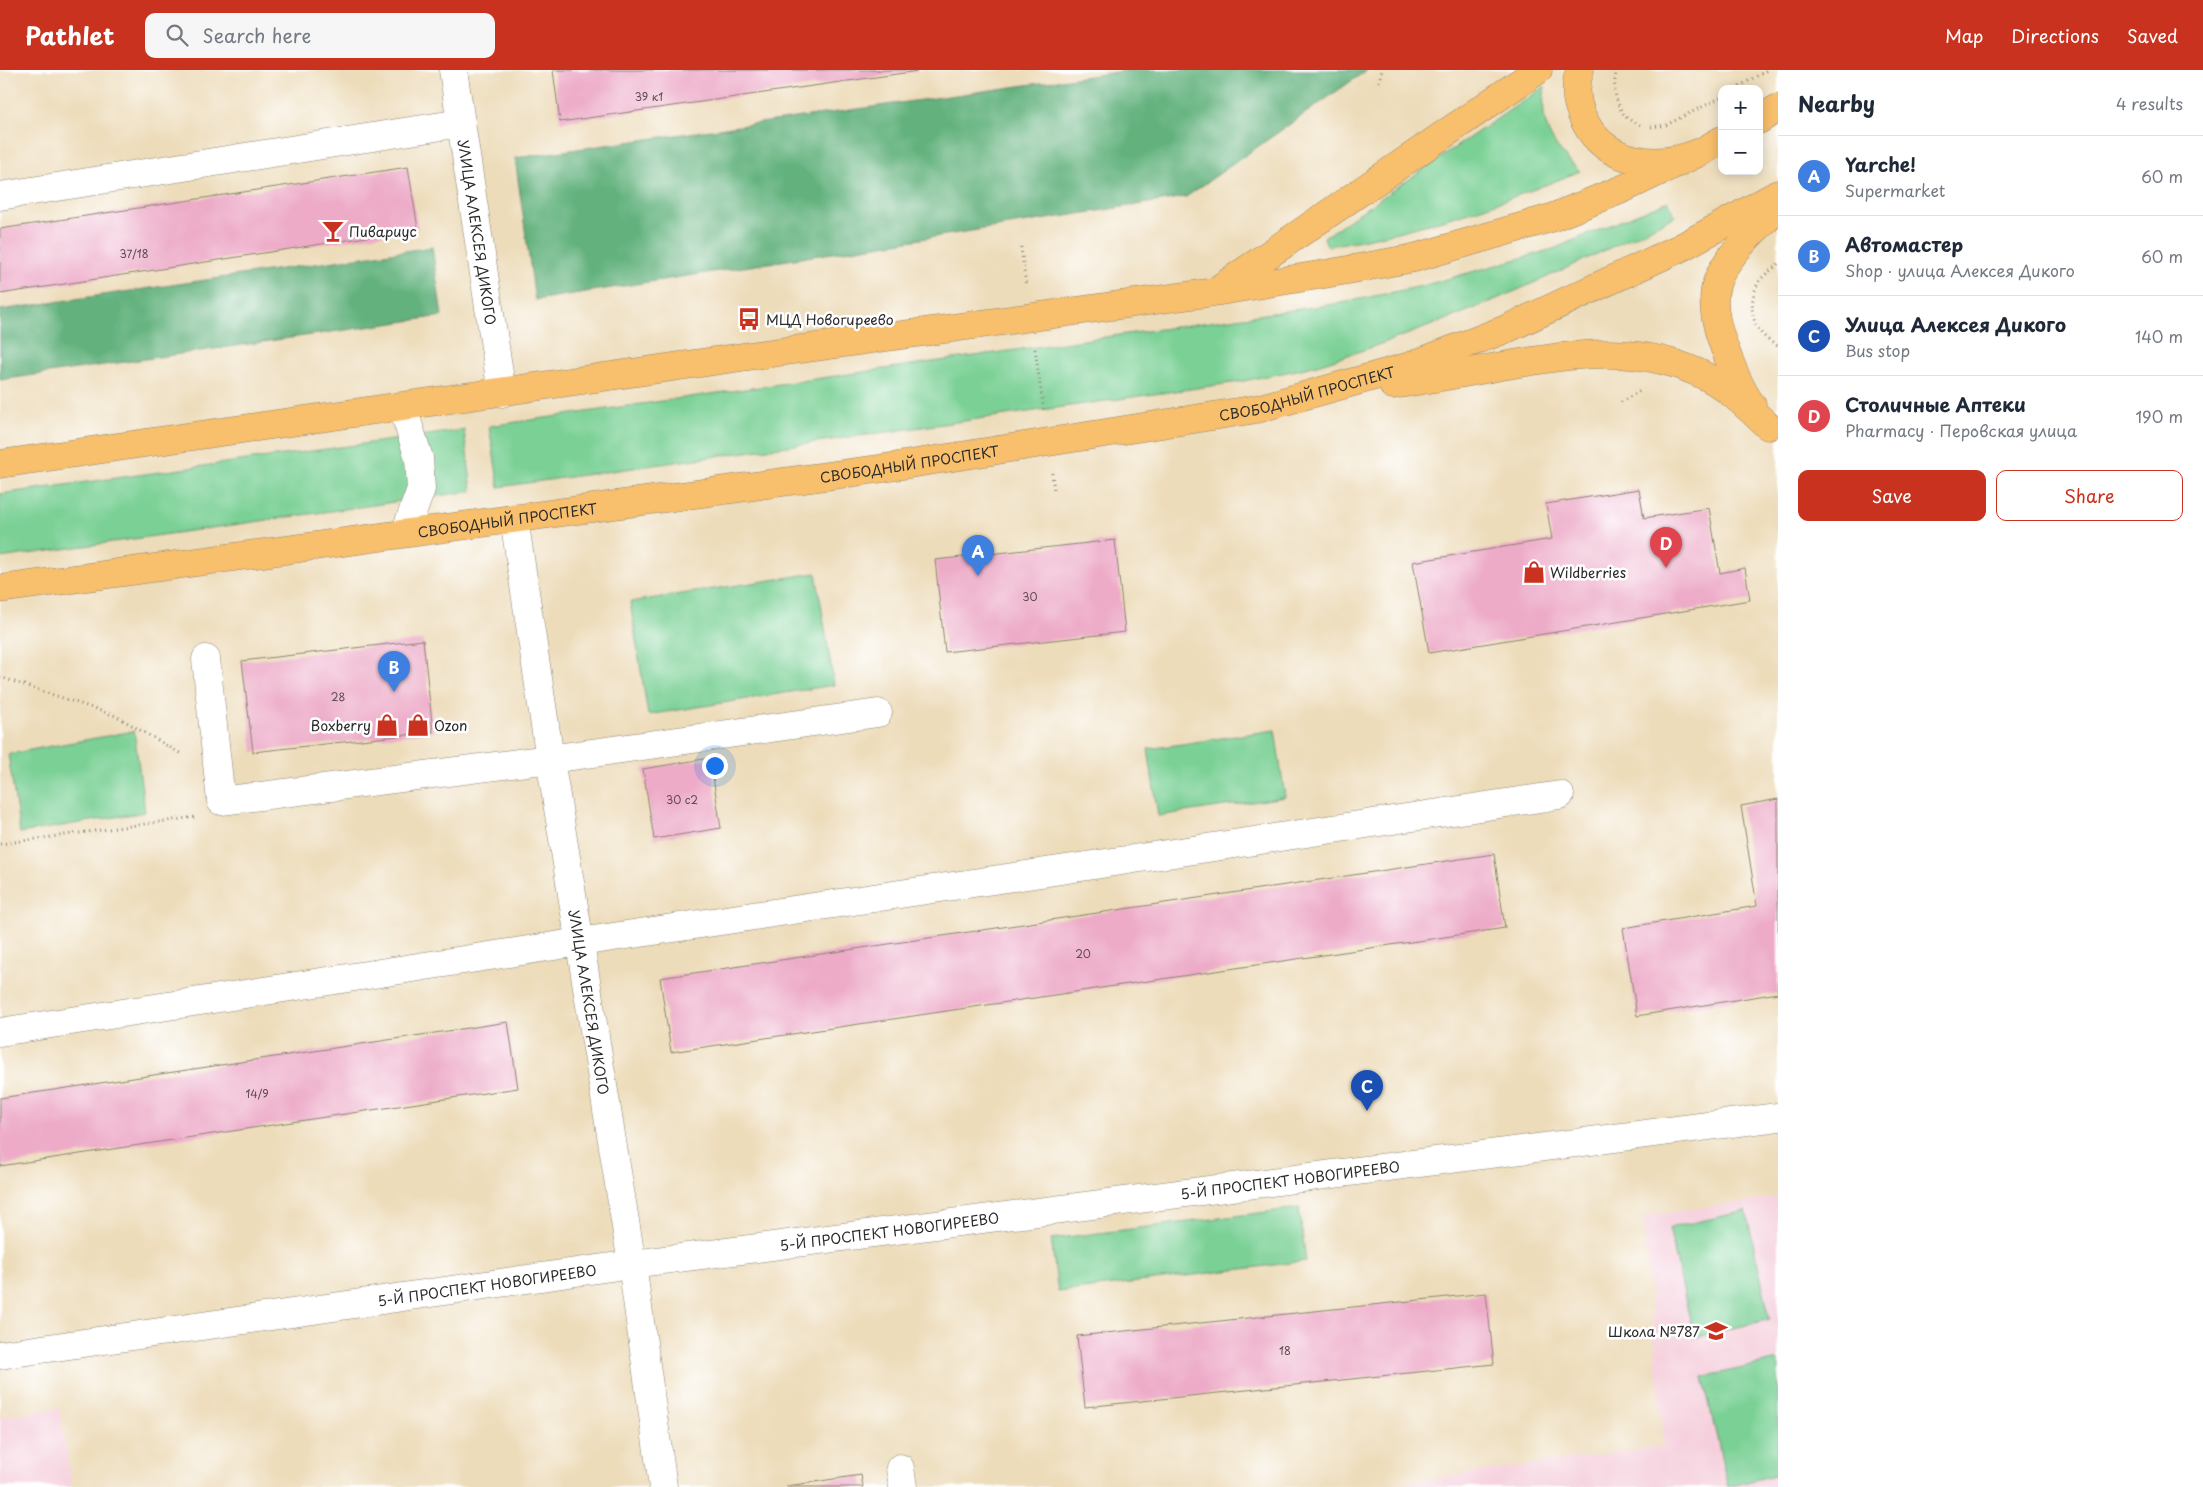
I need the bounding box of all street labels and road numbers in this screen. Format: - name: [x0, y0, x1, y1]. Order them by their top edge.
- street label: УЛИЦА АЛЕКСЕЯ ДИКОГО: [453, 138, 502, 326]
- street label: СВОБОДНЫЙ ПРОСПЕКТ: [1217, 360, 1398, 425]
- street label: СВОБОДНЫЙ ПРОСПЕКТ: [818, 439, 1001, 487]
- street label: СВОБОДНЫЙ ПРОСПЕКТ: [416, 497, 599, 542]
- street label: УЛИЦА АЛЕКСЕЯ ДИКОГО: [564, 908, 615, 1096]
- street label: 5-Й ПРОСПЕКТ НОВОГИРЕЕВО: [1179, 1155, 1401, 1204]
- street label: 5-Й ПРОСПЕКТ НОВОГИРЕЕВО: [778, 1207, 1000, 1255]
- street label: 5-Й ПРОСПЕКТ НОВОГИРЕЕВО: [376, 1259, 598, 1311]

